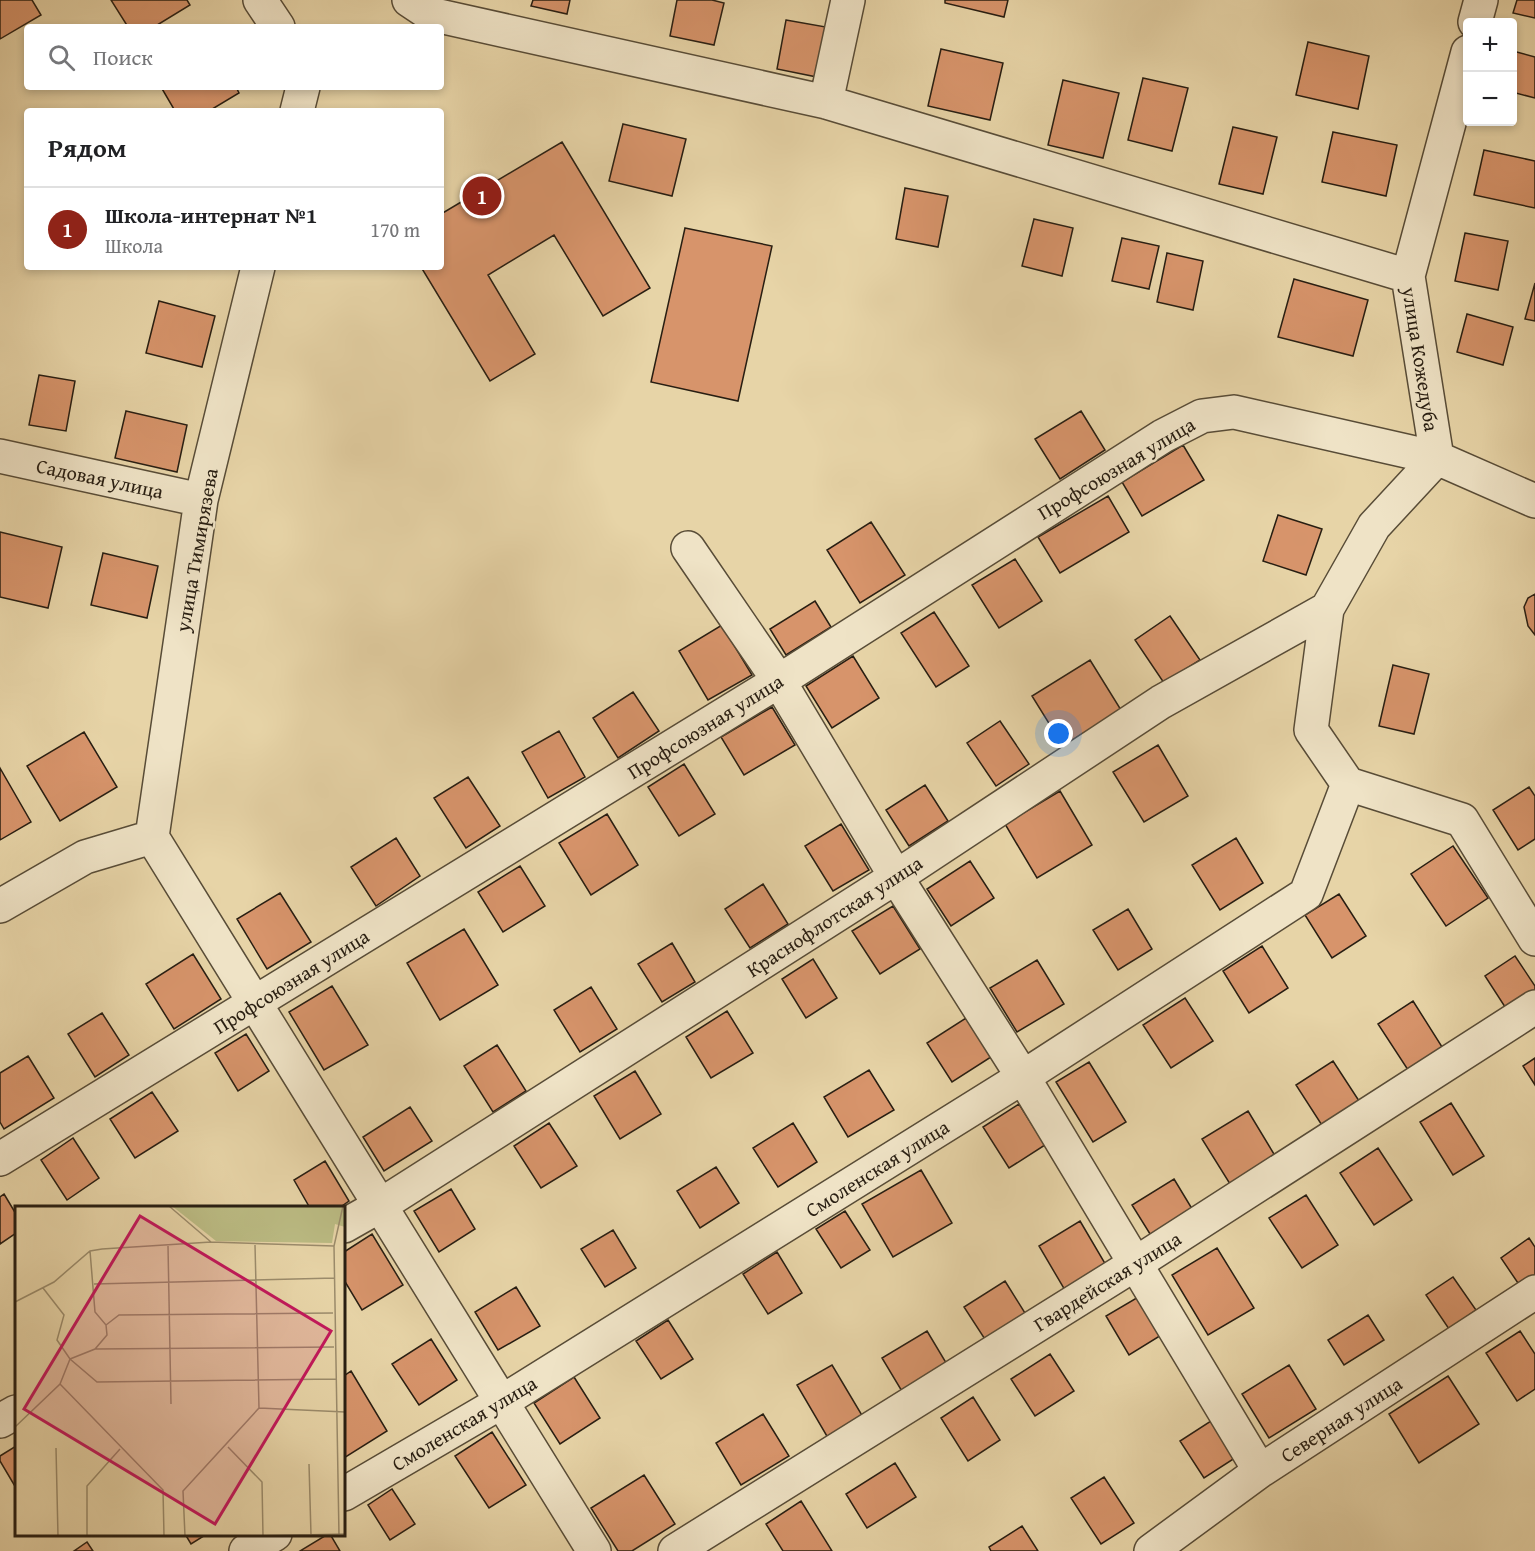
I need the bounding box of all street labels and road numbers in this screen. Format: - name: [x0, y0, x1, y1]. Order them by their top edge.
- street label: улица Кожедуба: [1395, 284, 1447, 434]
- street label: Профсоюзная улица: [1032, 409, 1201, 527]
- street label: Садовая улица: [34, 450, 167, 506]
- street label: улица Тимирязева: [167, 465, 225, 635]
- street label: Профсоюзная улица: [621, 666, 789, 786]
- street label: Краснофлотская улица: [740, 848, 928, 984]
- street label: Профсоюзная улица: [207, 921, 375, 1041]
- street label: Смоленская улица: [799, 1112, 955, 1224]
- street label: Гвардейская улица: [1028, 1224, 1187, 1338]
- street label: Смоленская улица: [386, 1368, 542, 1478]
- street label: Северная улица: [1274, 1369, 1408, 1469]

